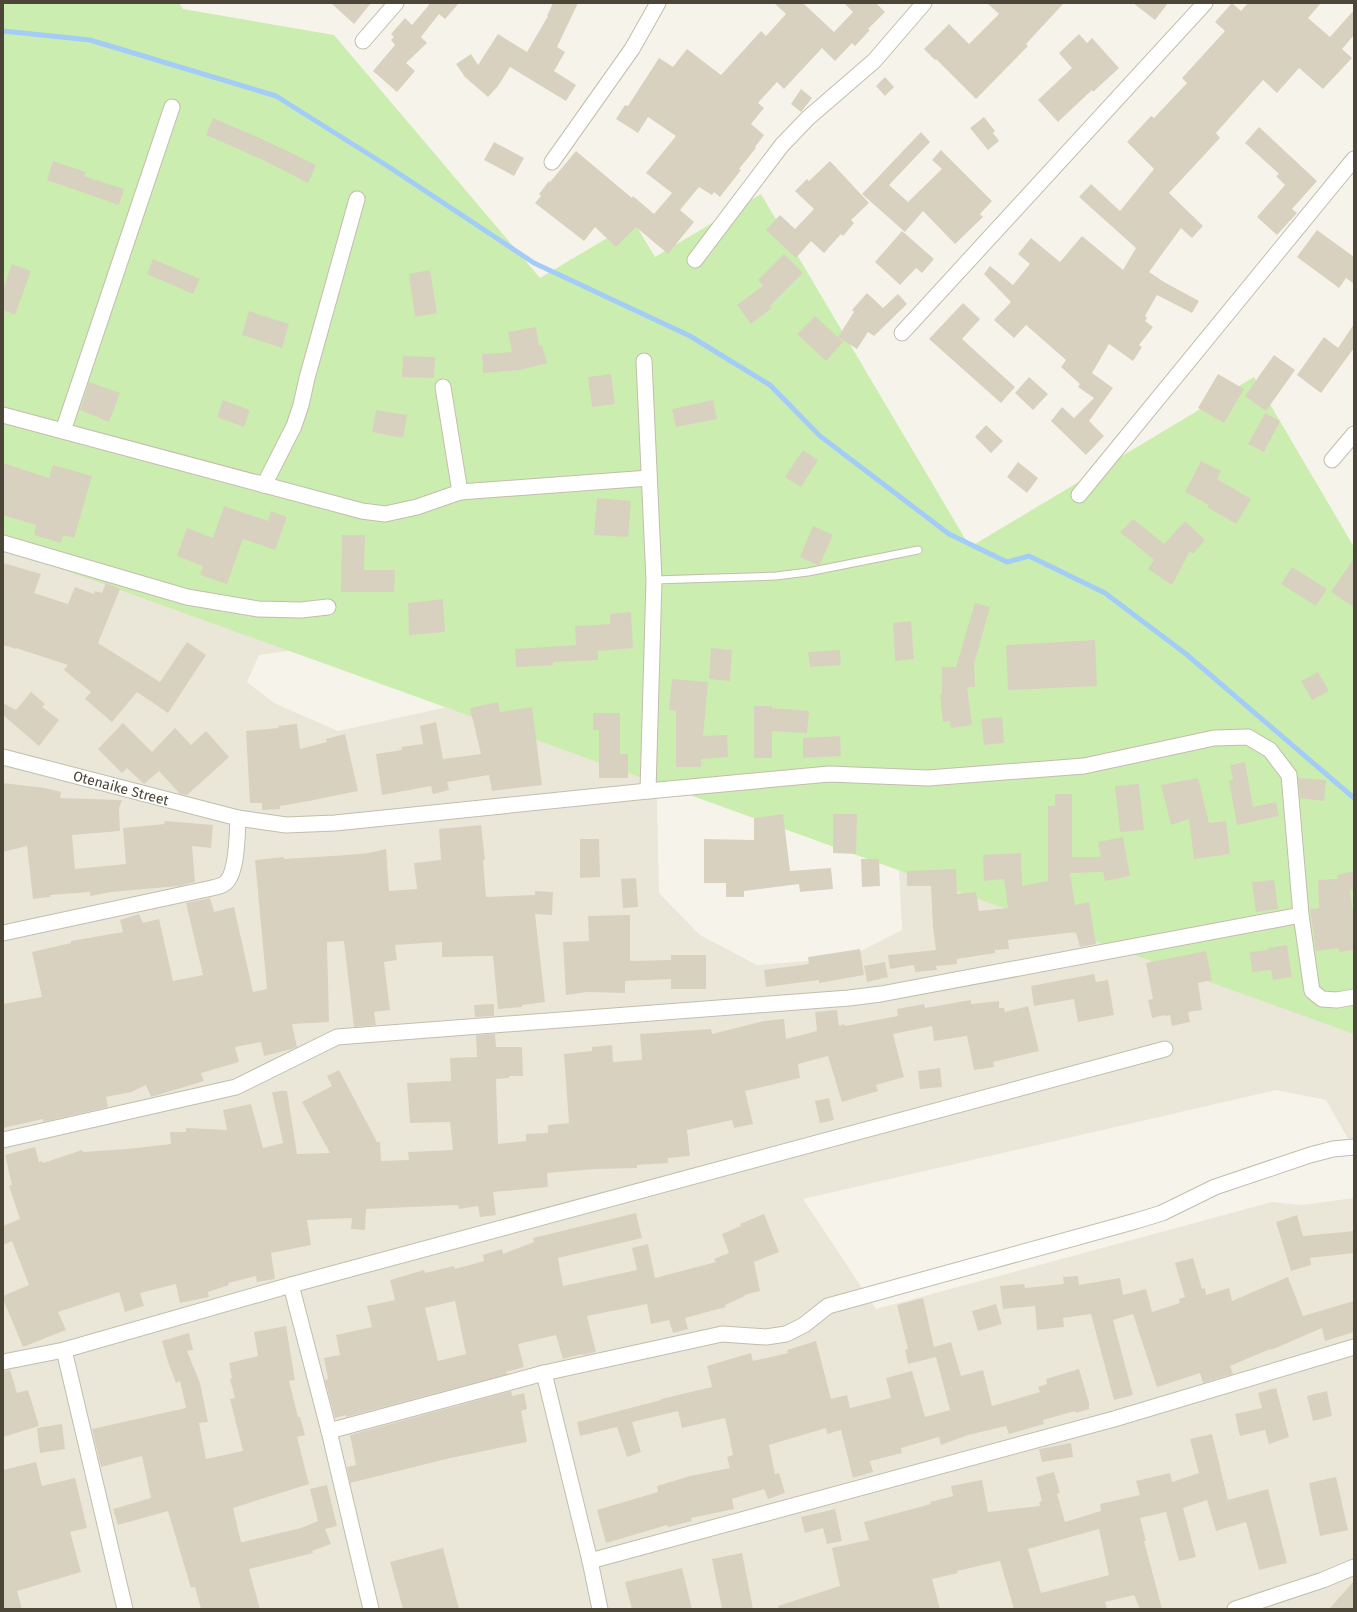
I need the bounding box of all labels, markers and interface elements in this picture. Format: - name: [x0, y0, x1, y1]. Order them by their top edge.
- street label: Otenaike Street: [71, 768, 171, 810]

